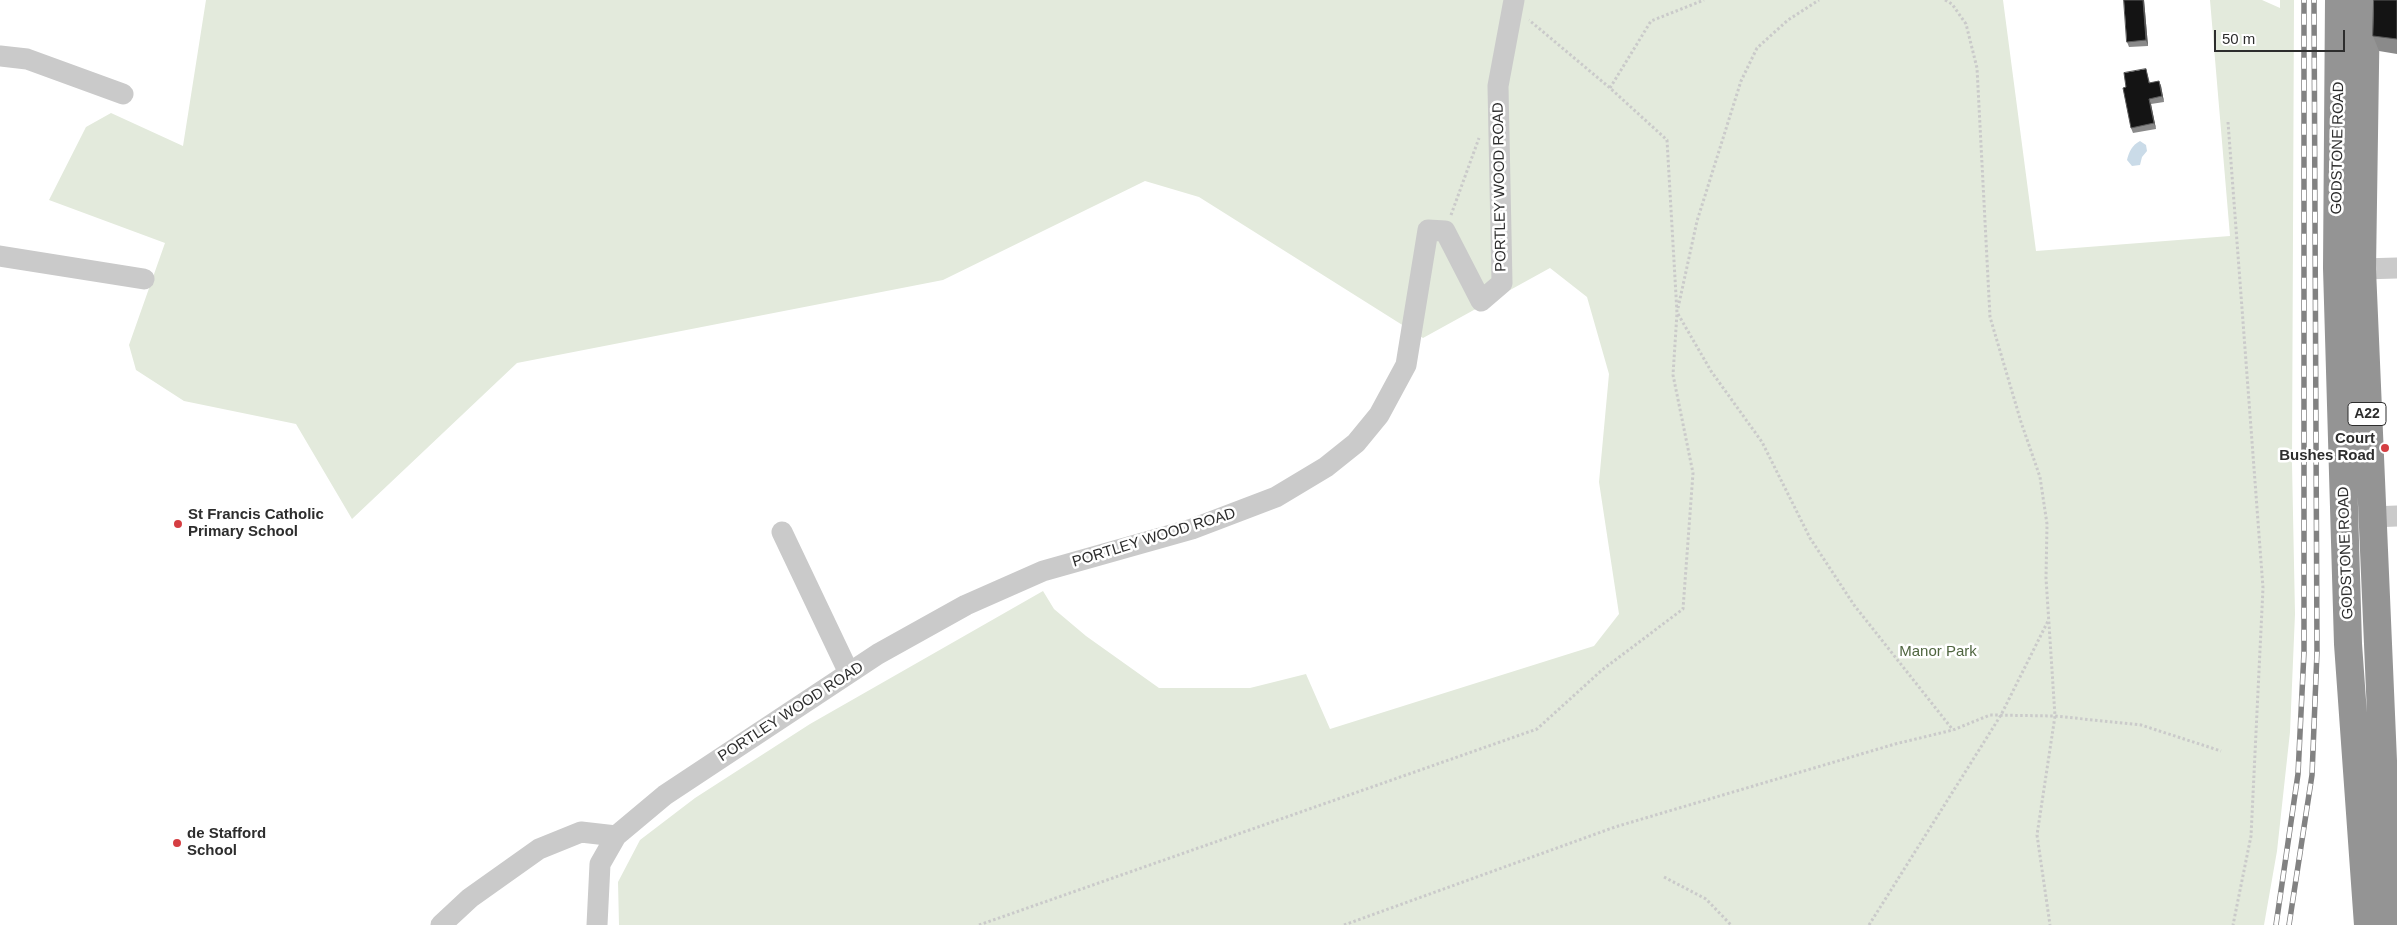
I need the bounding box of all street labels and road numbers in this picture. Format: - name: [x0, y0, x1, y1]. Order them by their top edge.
- street label: GODSTONE ROAD: [2328, 81, 2348, 215]
- street label: PORTLEY WOOD ROAD: [1490, 102, 1510, 272]
- road number: A22: [2348, 402, 2386, 426]
- street label: GODSTONE ROAD: [2335, 486, 2357, 620]
- street label: PORTLEY WOOD ROAD: [1070, 505, 1238, 571]
- street label: PORTLEY WOOD ROAD: [715, 658, 867, 766]

